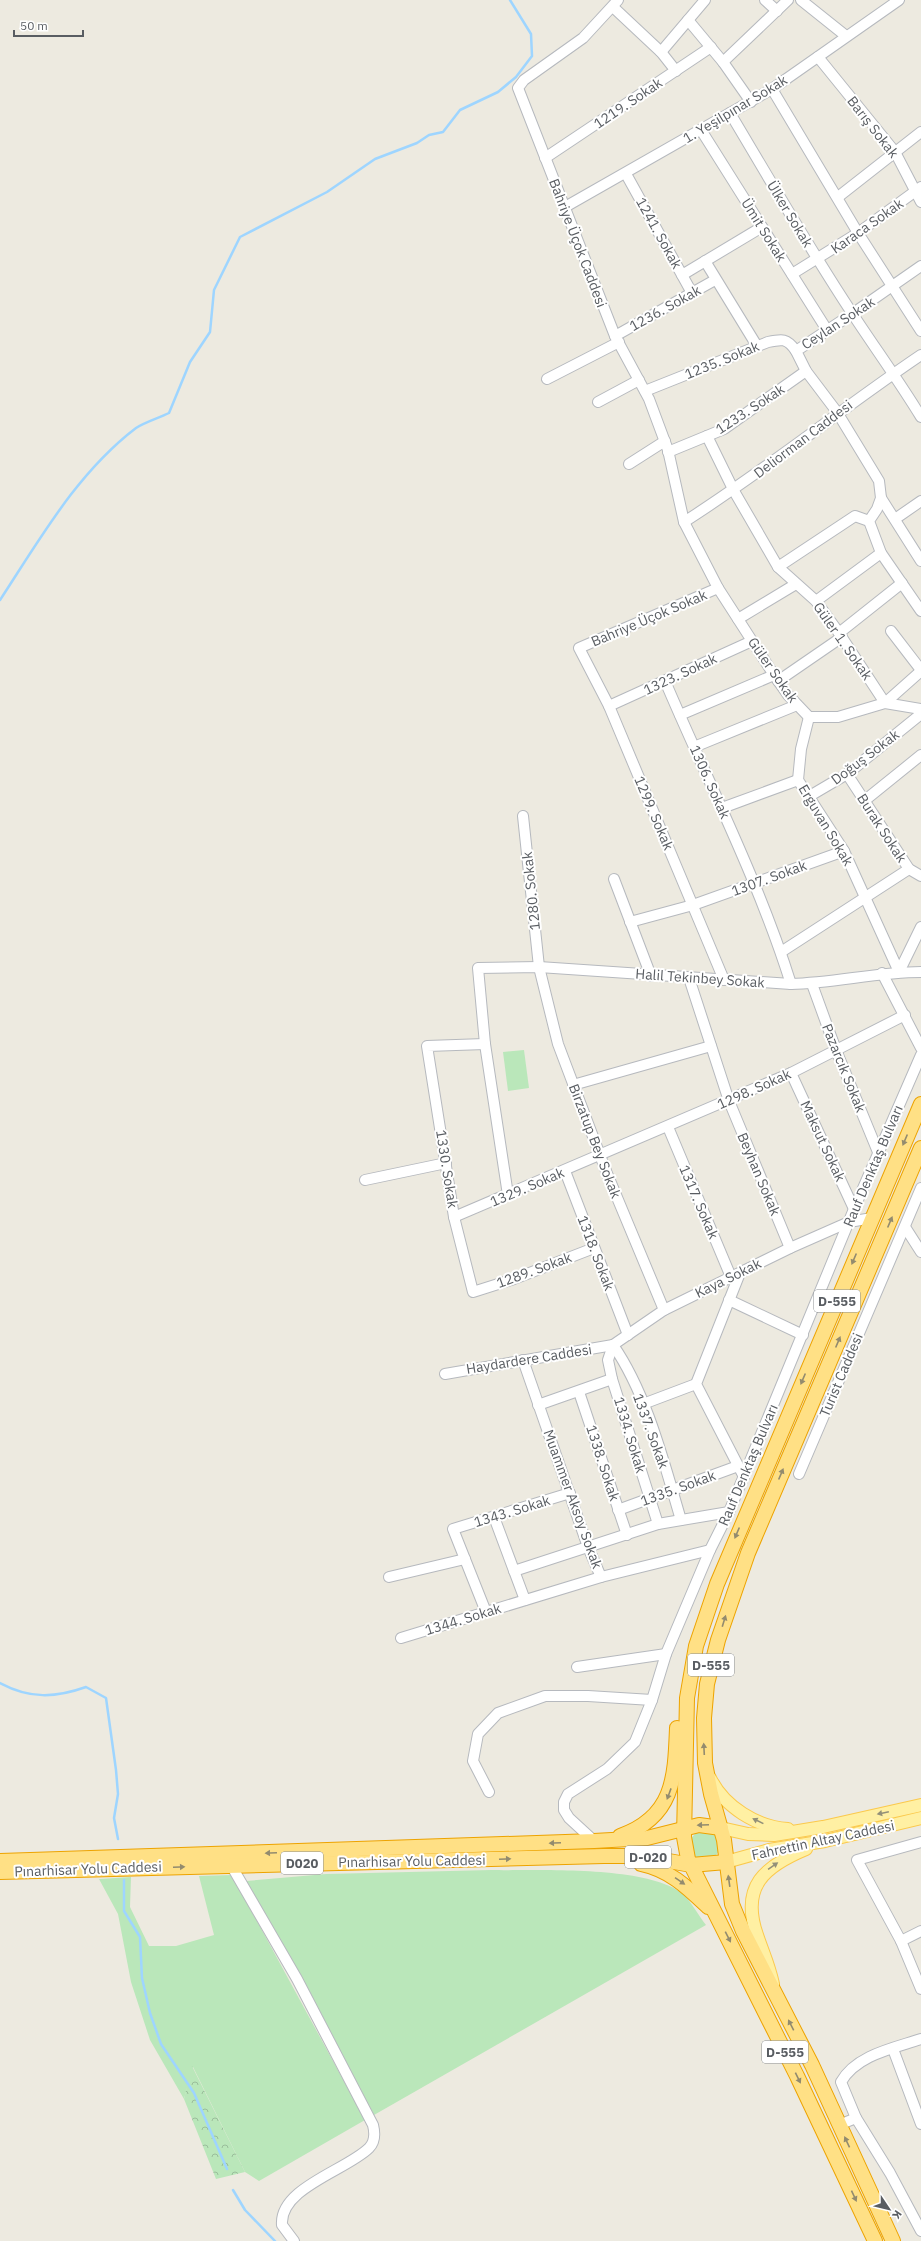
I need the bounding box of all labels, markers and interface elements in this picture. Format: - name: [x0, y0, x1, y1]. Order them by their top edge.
- scale bar: [14, 12, 83, 38]
- text: 50 m: [20, 18, 48, 33]
- street label: 1. Yeşilpınar Sokak: [680, 70, 791, 147]
- street label: 1219. Sokak: [590, 73, 666, 133]
- street label: Barış Sokak: [843, 92, 903, 162]
- street label: Bahriye Üçok Caddesi: [545, 176, 611, 310]
- street label: Ülker Sokak: [763, 177, 817, 251]
- street label: 1241. Sokak: [632, 194, 686, 272]
- street label: Karaca Sokak: [827, 194, 907, 258]
- street label: Ümit Sokak: [737, 195, 791, 266]
- street label: 1236. Sokak: [626, 281, 704, 335]
- street label: Ceylan Sokak: [798, 292, 879, 353]
- street label: 1235. Sokak: [682, 337, 762, 383]
- street label: 1233. Sokak: [712, 380, 788, 438]
- street label: Deliorman Caddesi: [750, 396, 856, 482]
- street label: Bahriye Üçok Sokak: [588, 585, 710, 651]
- street label: Güler 1. Sokak: [809, 598, 877, 684]
- street label: Güler Sokak: [744, 634, 802, 707]
- street label: 1323. Sokak: [640, 649, 720, 699]
- street label: Doğuş Sokak: [827, 725, 903, 789]
- street label: 1306. Sokak: [686, 742, 735, 822]
- street label: 1299. Sokak: [630, 773, 678, 853]
- street label: Erguvan Sokak: [795, 781, 858, 870]
- street label: Burak Sokak: [853, 790, 911, 866]
- street label: 1280. Sokak: [518, 850, 544, 931]
- street label: 1307. Sokak: [729, 856, 810, 900]
- street label: Halil Tekinbey Sokak: [635, 965, 766, 992]
- street label: Pazarcık Sokak: [818, 1021, 870, 1116]
- street label: 1298. Sokak: [714, 1064, 794, 1113]
- street label: Birzatup Bey Sokak: [565, 1081, 625, 1201]
- street label: Maksut Sokak: [796, 1098, 850, 1185]
- street label: Rauf Denktaş Bulvarı: [839, 1102, 907, 1230]
- street label: 1330. Sokak: [432, 1129, 462, 1210]
- street label: Beyhan Sokak: [733, 1130, 785, 1219]
- one-way arrow: [902, 1134, 909, 1146]
- street label: 1317. Sokak: [675, 1162, 723, 1242]
- street label: 1329. Sokak: [487, 1163, 567, 1211]
- street label: 1318. Sokak: [573, 1213, 619, 1294]
- one-way arrow: [887, 1216, 893, 1228]
- street label: 1289. Sokak: [494, 1248, 575, 1292]
- street label: Kaya Sokak: [692, 1254, 765, 1302]
- one-way arrow: [851, 1254, 857, 1265]
- road number: D-555: [814, 1290, 860, 1312]
- street label: Turist Caddesi: [815, 1330, 867, 1420]
- one-way arrow: [836, 1335, 842, 1347]
- street label: Haydardere Caddesi: [465, 1340, 593, 1378]
- one-way arrow: [800, 1374, 806, 1386]
- street label: 1337. Sokak: [629, 1391, 673, 1472]
- street label: 1334. Sokak: [610, 1395, 650, 1476]
- street label: Rauf Denktaş Bulvarı: [714, 1401, 782, 1529]
- street label: 1338. Sokak: [582, 1423, 624, 1504]
- street label: Muammer Aksoy Sokak: [539, 1427, 607, 1572]
- street label: 1335. Sokak: [638, 1466, 719, 1510]
- one-way arrow: [778, 1468, 784, 1480]
- street label: 1343. Sokak: [472, 1491, 553, 1531]
- one-way arrow: [734, 1527, 740, 1539]
- street label: 1344. Sokak: [423, 1599, 504, 1639]
- one-way arrow: [721, 1615, 727, 1627]
- road number: D-555: [688, 1654, 734, 1676]
- one-way arrow: [700, 1743, 707, 1755]
- one-way arrow: [665, 1788, 671, 1800]
- one-way arrow: [877, 1811, 889, 1817]
- street label: Fahrettin Altay Caddesi: [750, 1816, 896, 1864]
- one-way arrow: [752, 1818, 763, 1824]
- one-way arrow: [697, 1822, 709, 1829]
- one-way arrow: [549, 1839, 561, 1846]
- road number: D-020: [625, 1846, 671, 1868]
- one-way arrow: [264, 1850, 277, 1856]
- street label: Pınarhisar Yolu Caddesi: [338, 1851, 486, 1871]
- road number: D020: [281, 1852, 323, 1874]
- one-way arrow: [499, 1856, 512, 1862]
- street label: Pınarhisar Yolu Caddesi: [14, 1857, 162, 1881]
- one-way arrow: [767, 1862, 778, 1870]
- one-way arrow: [173, 1863, 185, 1870]
- one-way arrow: [726, 1875, 732, 1887]
- one-way arrow: [675, 1877, 685, 1885]
- one-way arrow: [725, 1931, 731, 1943]
- one-way arrow: [788, 2019, 795, 2031]
- road number: D-555: [762, 2041, 808, 2063]
- one-way arrow: [795, 2073, 801, 2084]
- one-way arrow: [844, 2137, 850, 2148]
- north arrow: [869, 2189, 909, 2229]
- one-way arrow: [851, 2190, 857, 2202]
- text: K: [889, 2208, 905, 2222]

